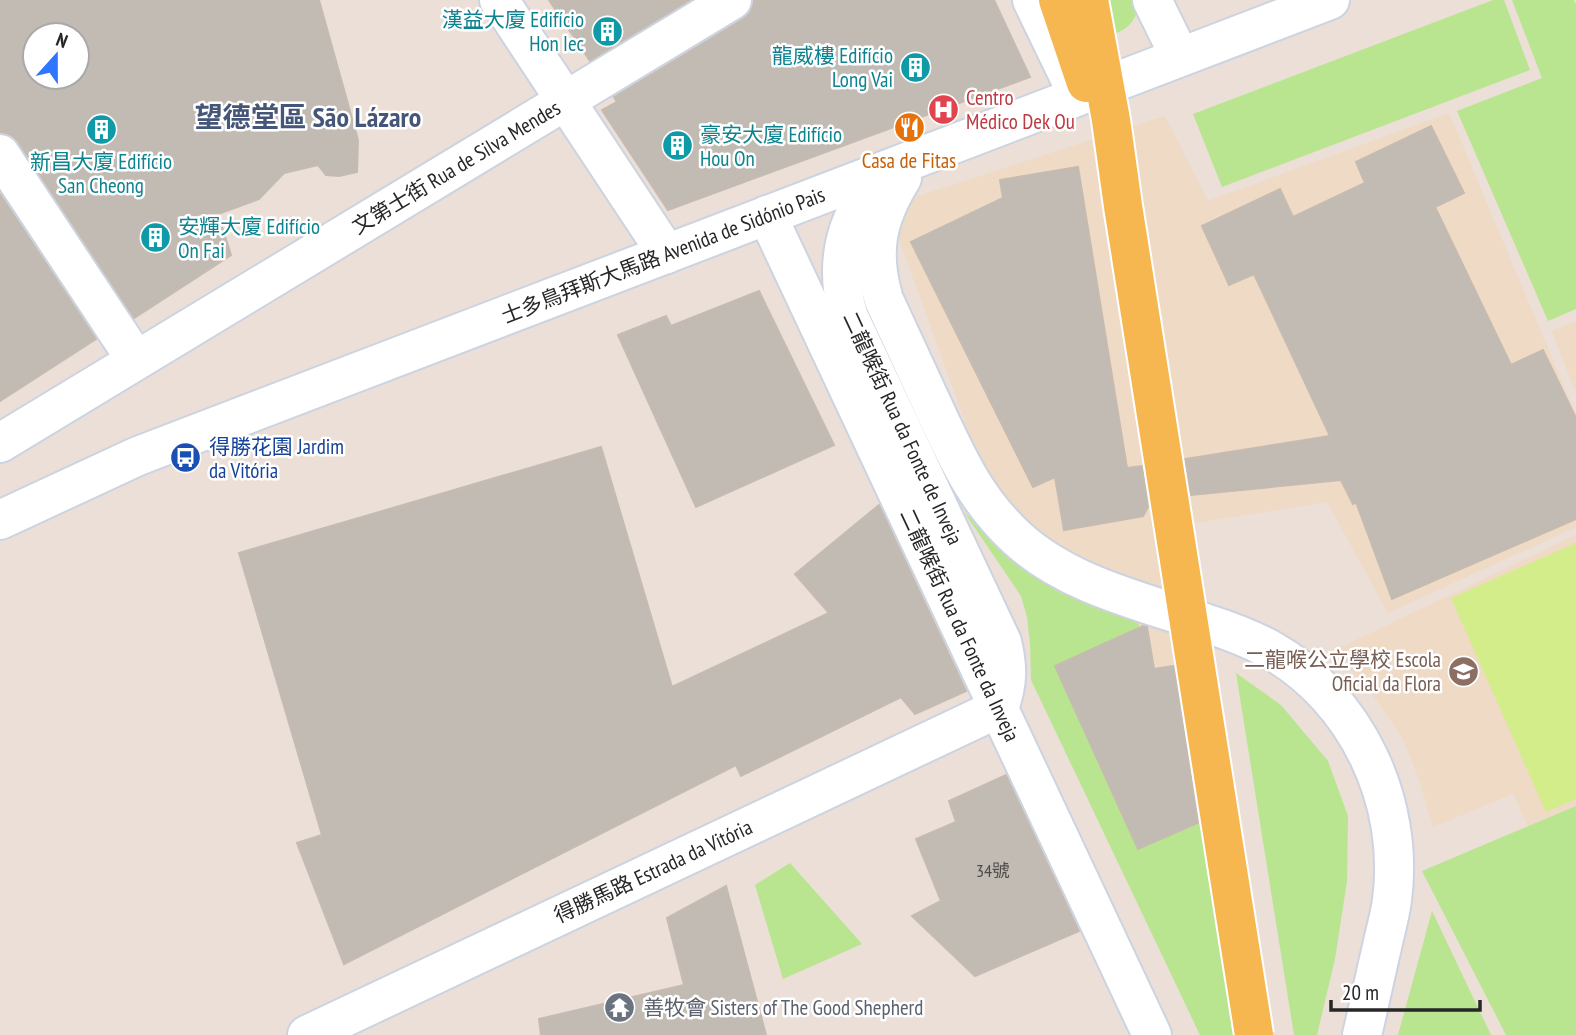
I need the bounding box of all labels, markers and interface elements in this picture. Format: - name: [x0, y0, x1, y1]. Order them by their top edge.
- place label: 漢益大廈 Edifício Hon Iec: [442, 6, 585, 57]
- building icon: 漢益大廈 Edifício Hon Iec: [590, 14, 624, 48]
- north arrow: [21, 21, 91, 91]
- text: N: [53, 27, 71, 53]
- place label: 龍威樓 Edifício Long Vai: [772, 42, 893, 93]
- building icon: 龍威樓 Edifício Long Vai: [899, 50, 933, 84]
- place label: Centro Médico Dek Ou: [966, 84, 1075, 135]
- hospital icon: Centro Médico Dek Ou: [926, 92, 960, 126]
- street label: 文第士街 Rua de Silva Mendes: [347, 94, 565, 240]
- district label: 望德堂區 São Lázaro: [195, 98, 421, 135]
- restaurant icon: Casa de Fitas: [892, 111, 926, 145]
- building icon: 新昌大廈 Edifício San Cheong: [84, 112, 118, 146]
- place label: 豪安大廈 Edifício Hou On: [700, 121, 842, 172]
- building icon: 豪安大廈 Edifício Hou On: [660, 129, 694, 163]
- place label: Casa de Fitas: [862, 147, 956, 174]
- place label: 新昌大廈 Edifício San Cheong: [30, 148, 172, 199]
- street label: 士多鳥拜斯大馬路 Avenida de Sidónio Pais: [497, 181, 829, 329]
- place label: 安輝大廈 Edifício On Fai: [178, 213, 320, 264]
- building icon: 安輝大廈 Edifício On Fai: [138, 221, 172, 255]
- street label: 二龍喉街 Rua da Fonte de Inveja: [837, 307, 969, 549]
- place label: 得勝花園 Jardim da Vitória: [209, 433, 344, 484]
- bus stop icon: 得勝花園 Jardim da Vitória: [169, 441, 203, 475]
- street label: 二龍喉街 Rua da Fonte da Inveja: [894, 504, 1026, 746]
- place label: 二龍喉公立學校 Escola Oficial da Flora: [1244, 646, 1441, 697]
- school or university icon: 二龍喉公立學校 Escola Oficial da Flora: [1447, 654, 1481, 688]
- street label: 得勝馬路 Estrada da Vitória: [550, 813, 756, 929]
- house number: 34號: [976, 859, 1010, 882]
- scale bar: [1331, 968, 1480, 1012]
- text: 20 m: [1342, 979, 1379, 1006]
- temple icon: 善牧會 Sisters of The Good Shepherd: [603, 990, 637, 1024]
- place label: 善牧會 Sisters of The Good Shepherd: [643, 994, 923, 1021]

